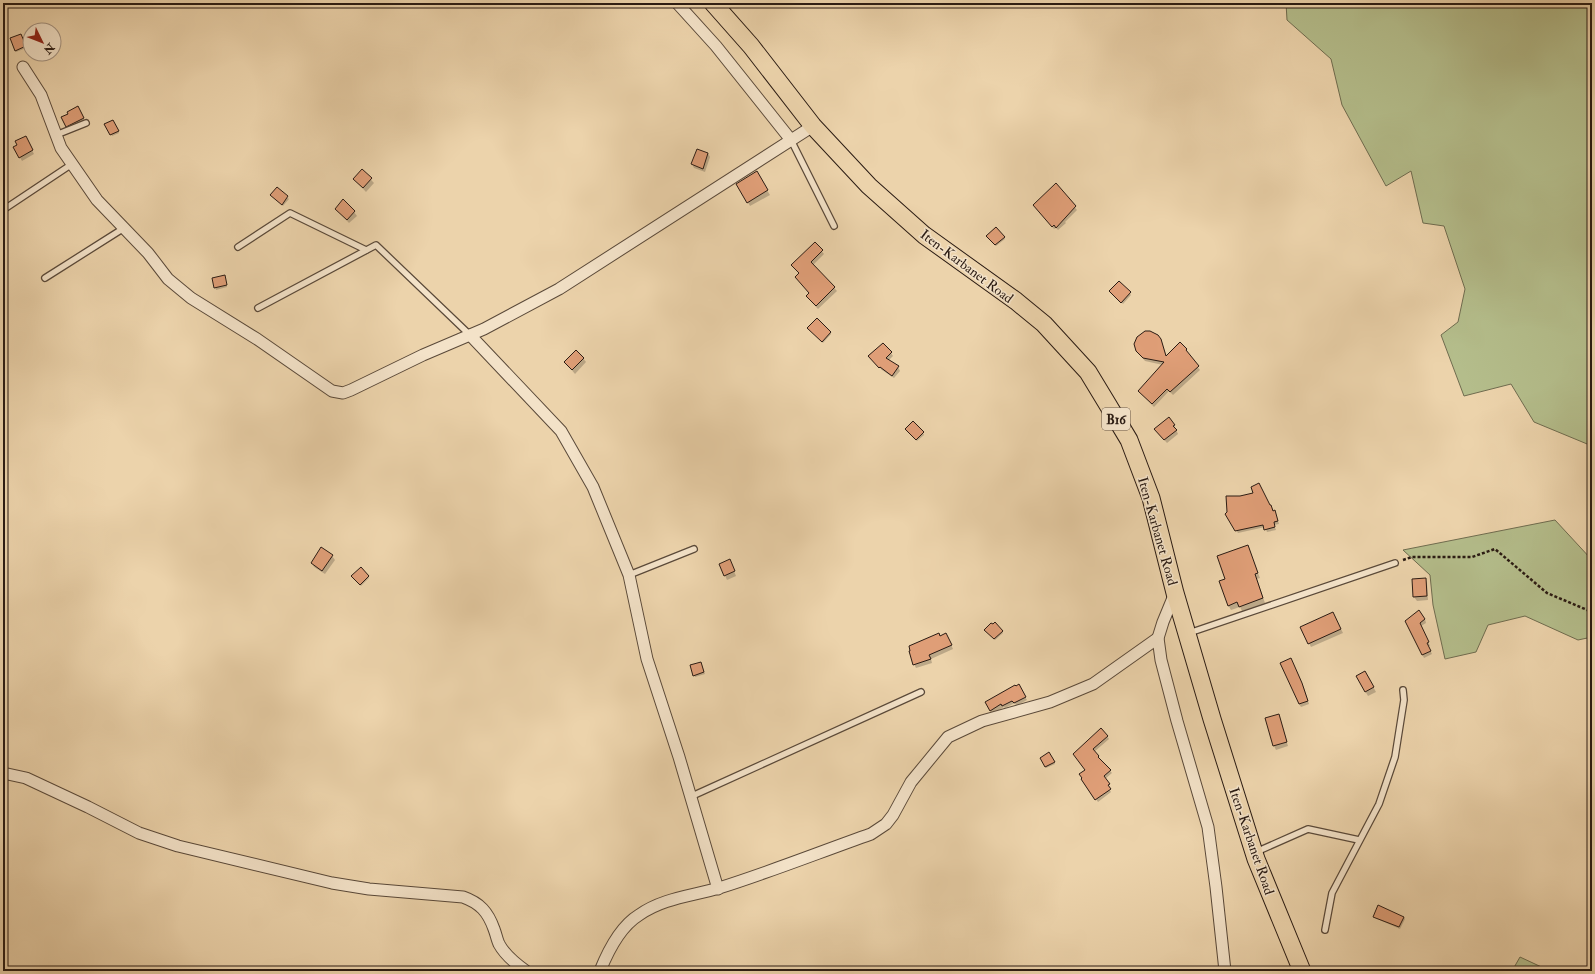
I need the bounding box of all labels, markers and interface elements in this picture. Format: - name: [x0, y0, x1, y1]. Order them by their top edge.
- north arrow: [22, 22, 62, 62]
- text: N: [40, 40, 58, 57]
- street label: Iten-Karbanet Road: [917, 226, 1017, 307]
- road number: B16: [1102, 408, 1130, 430]
- street label: Iten-Karbanet Road: [1134, 475, 1181, 588]
- street label: Iten-Karbanet Road: [1225, 785, 1278, 897]

